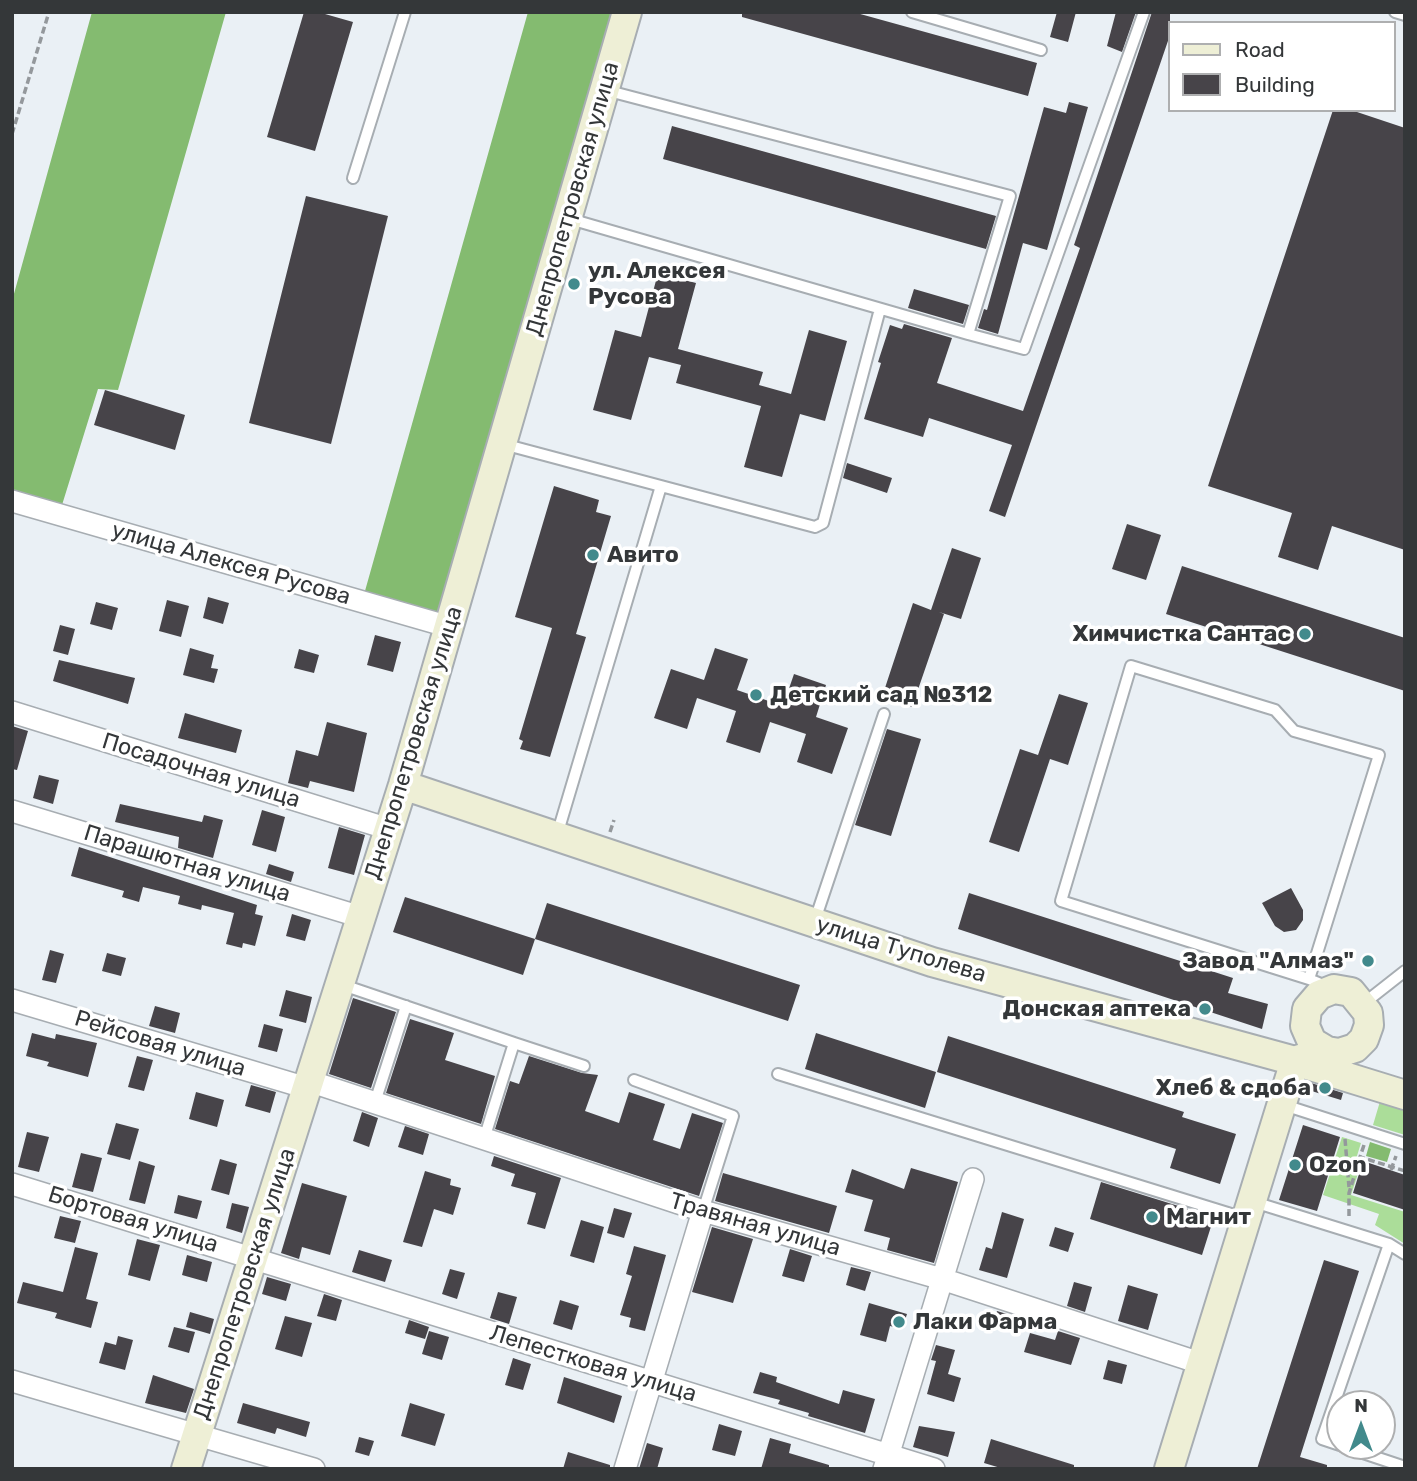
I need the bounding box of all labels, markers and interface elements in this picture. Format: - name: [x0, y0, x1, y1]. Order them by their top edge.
- legend: [1168, 21, 1396, 112]
- text: Road: [1235, 37, 1285, 62]
- street label: Днепропетровская улица: [521, 59, 625, 339]
- text: Building: [1235, 72, 1315, 97]
- place label: ул. Алексея Русова: [588, 257, 726, 311]
- marker: ул. Алексея Русова: [566, 276, 582, 292]
- street label: улица Алексея Русова: [108, 517, 354, 611]
- place label: Авито: [607, 541, 679, 569]
- marker: Авито: [585, 547, 601, 563]
- street label: Днепропетровская улица: [359, 603, 469, 883]
- place label: Химчистка Сантас: [1073, 620, 1291, 648]
- marker: Химчистка Сантас: [1297, 626, 1313, 642]
- place label: Детский сад №312: [770, 681, 992, 709]
- marker: Детский сад №312: [748, 687, 764, 703]
- street label: Посадочная улица: [99, 728, 303, 814]
- street label: Парашютная улица: [80, 819, 294, 909]
- street label: улица Туполева: [813, 911, 989, 989]
- place label: Завод "Алмаз": [1182, 947, 1354, 975]
- marker: Завод "Алмаз": [1360, 953, 1376, 969]
- place label: Донская аптека: [1003, 995, 1191, 1023]
- marker: Донская аптека: [1197, 1001, 1213, 1017]
- street label: Рейсовая улица: [71, 1005, 249, 1083]
- place label: Хлеб & сдоба: [1156, 1074, 1311, 1102]
- marker: Хлеб & сдоба: [1317, 1080, 1333, 1096]
- street label: Днепропетровская улица: [188, 1145, 302, 1423]
- place label: Ozon: [1309, 1151, 1367, 1179]
- marker: Ozon: [1287, 1157, 1303, 1173]
- street label: Бортовая улица: [45, 1181, 221, 1259]
- street label: Травяная улица: [667, 1187, 843, 1263]
- place label: Магнит: [1166, 1203, 1251, 1231]
- marker: Магнит: [1144, 1209, 1160, 1225]
- place label: Лаки Фарма: [913, 1308, 1057, 1336]
- marker: Лаки Фарма: [891, 1314, 907, 1330]
- street label: Лепестковая улица: [486, 1319, 700, 1409]
- north arrow: [1326, 1390, 1396, 1460]
- text: N: [1354, 1394, 1368, 1417]

